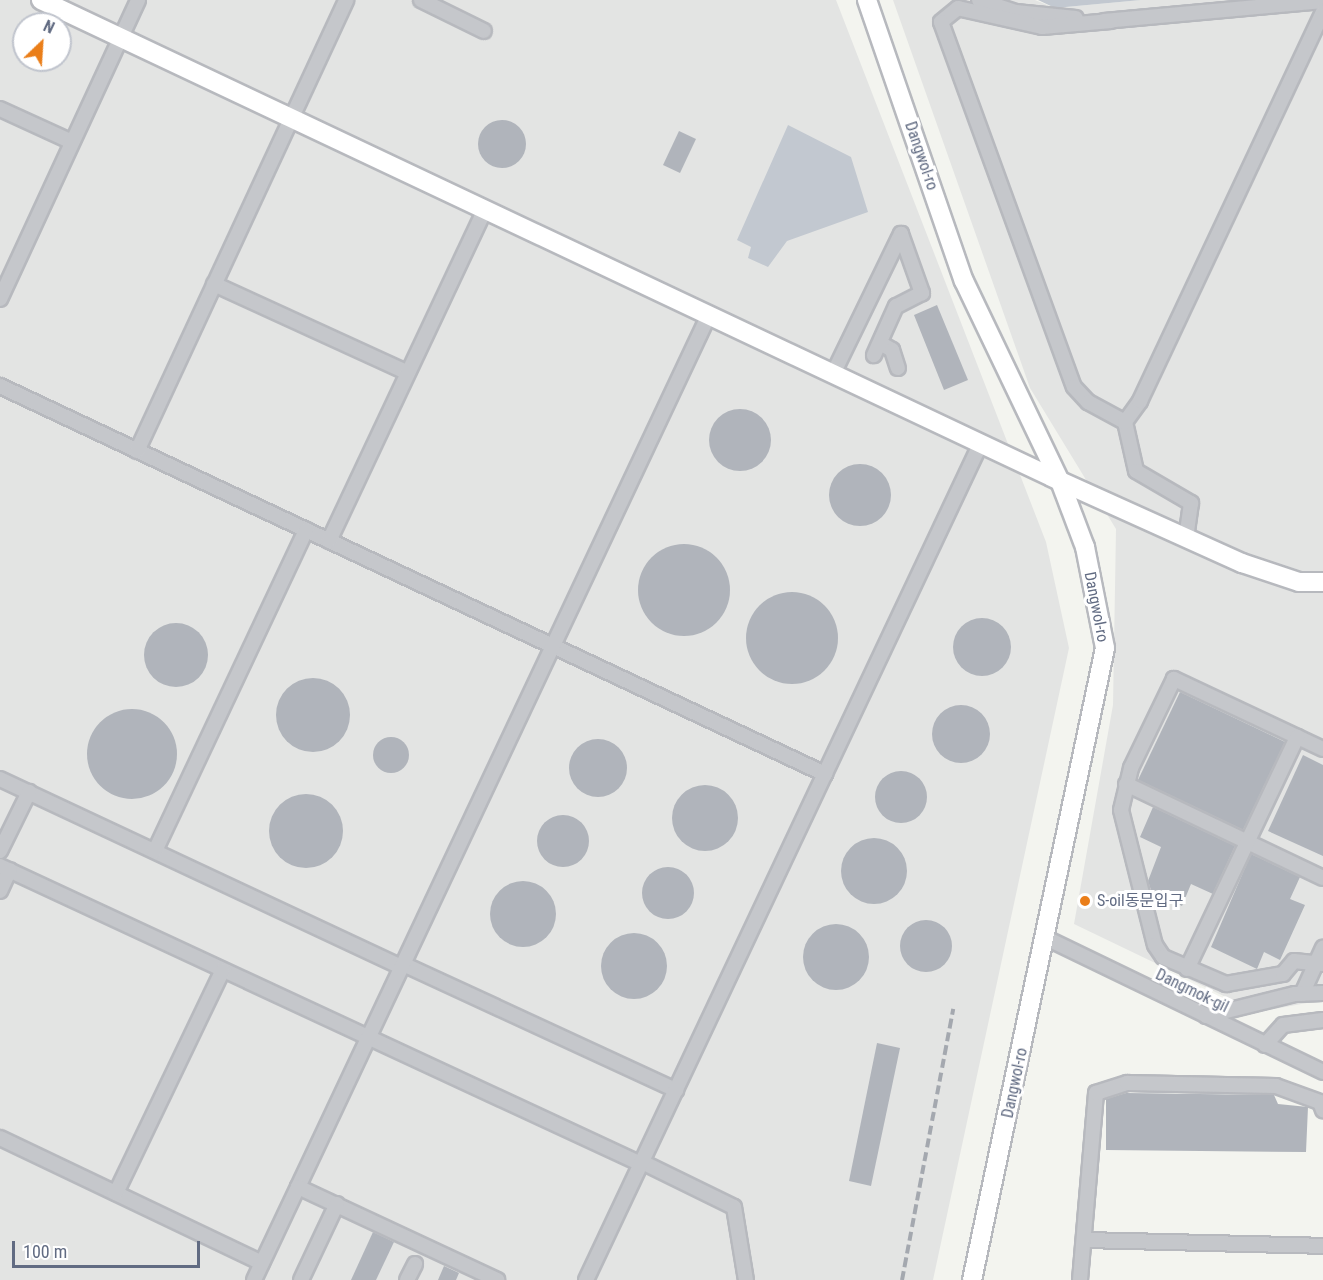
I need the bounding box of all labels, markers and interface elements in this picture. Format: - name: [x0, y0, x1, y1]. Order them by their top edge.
- north arrow: [12, 12, 72, 72]
- text: N: [41, 16, 57, 38]
- street label: Dangwol-ro: [900, 119, 942, 193]
- street label: Dangwol-ro: [1080, 570, 1112, 644]
- place label: S-oil동문입구: [1097, 891, 1184, 911]
- marker: S-oil동문입구: [1078, 894, 1092, 908]
- street label: Dangmok-gil: [1152, 965, 1232, 1017]
- street label: Dangwol-ro: [998, 1046, 1032, 1120]
- scale bar: [15, 1229, 202, 1267]
- text: 100 m: [23, 1241, 67, 1262]

